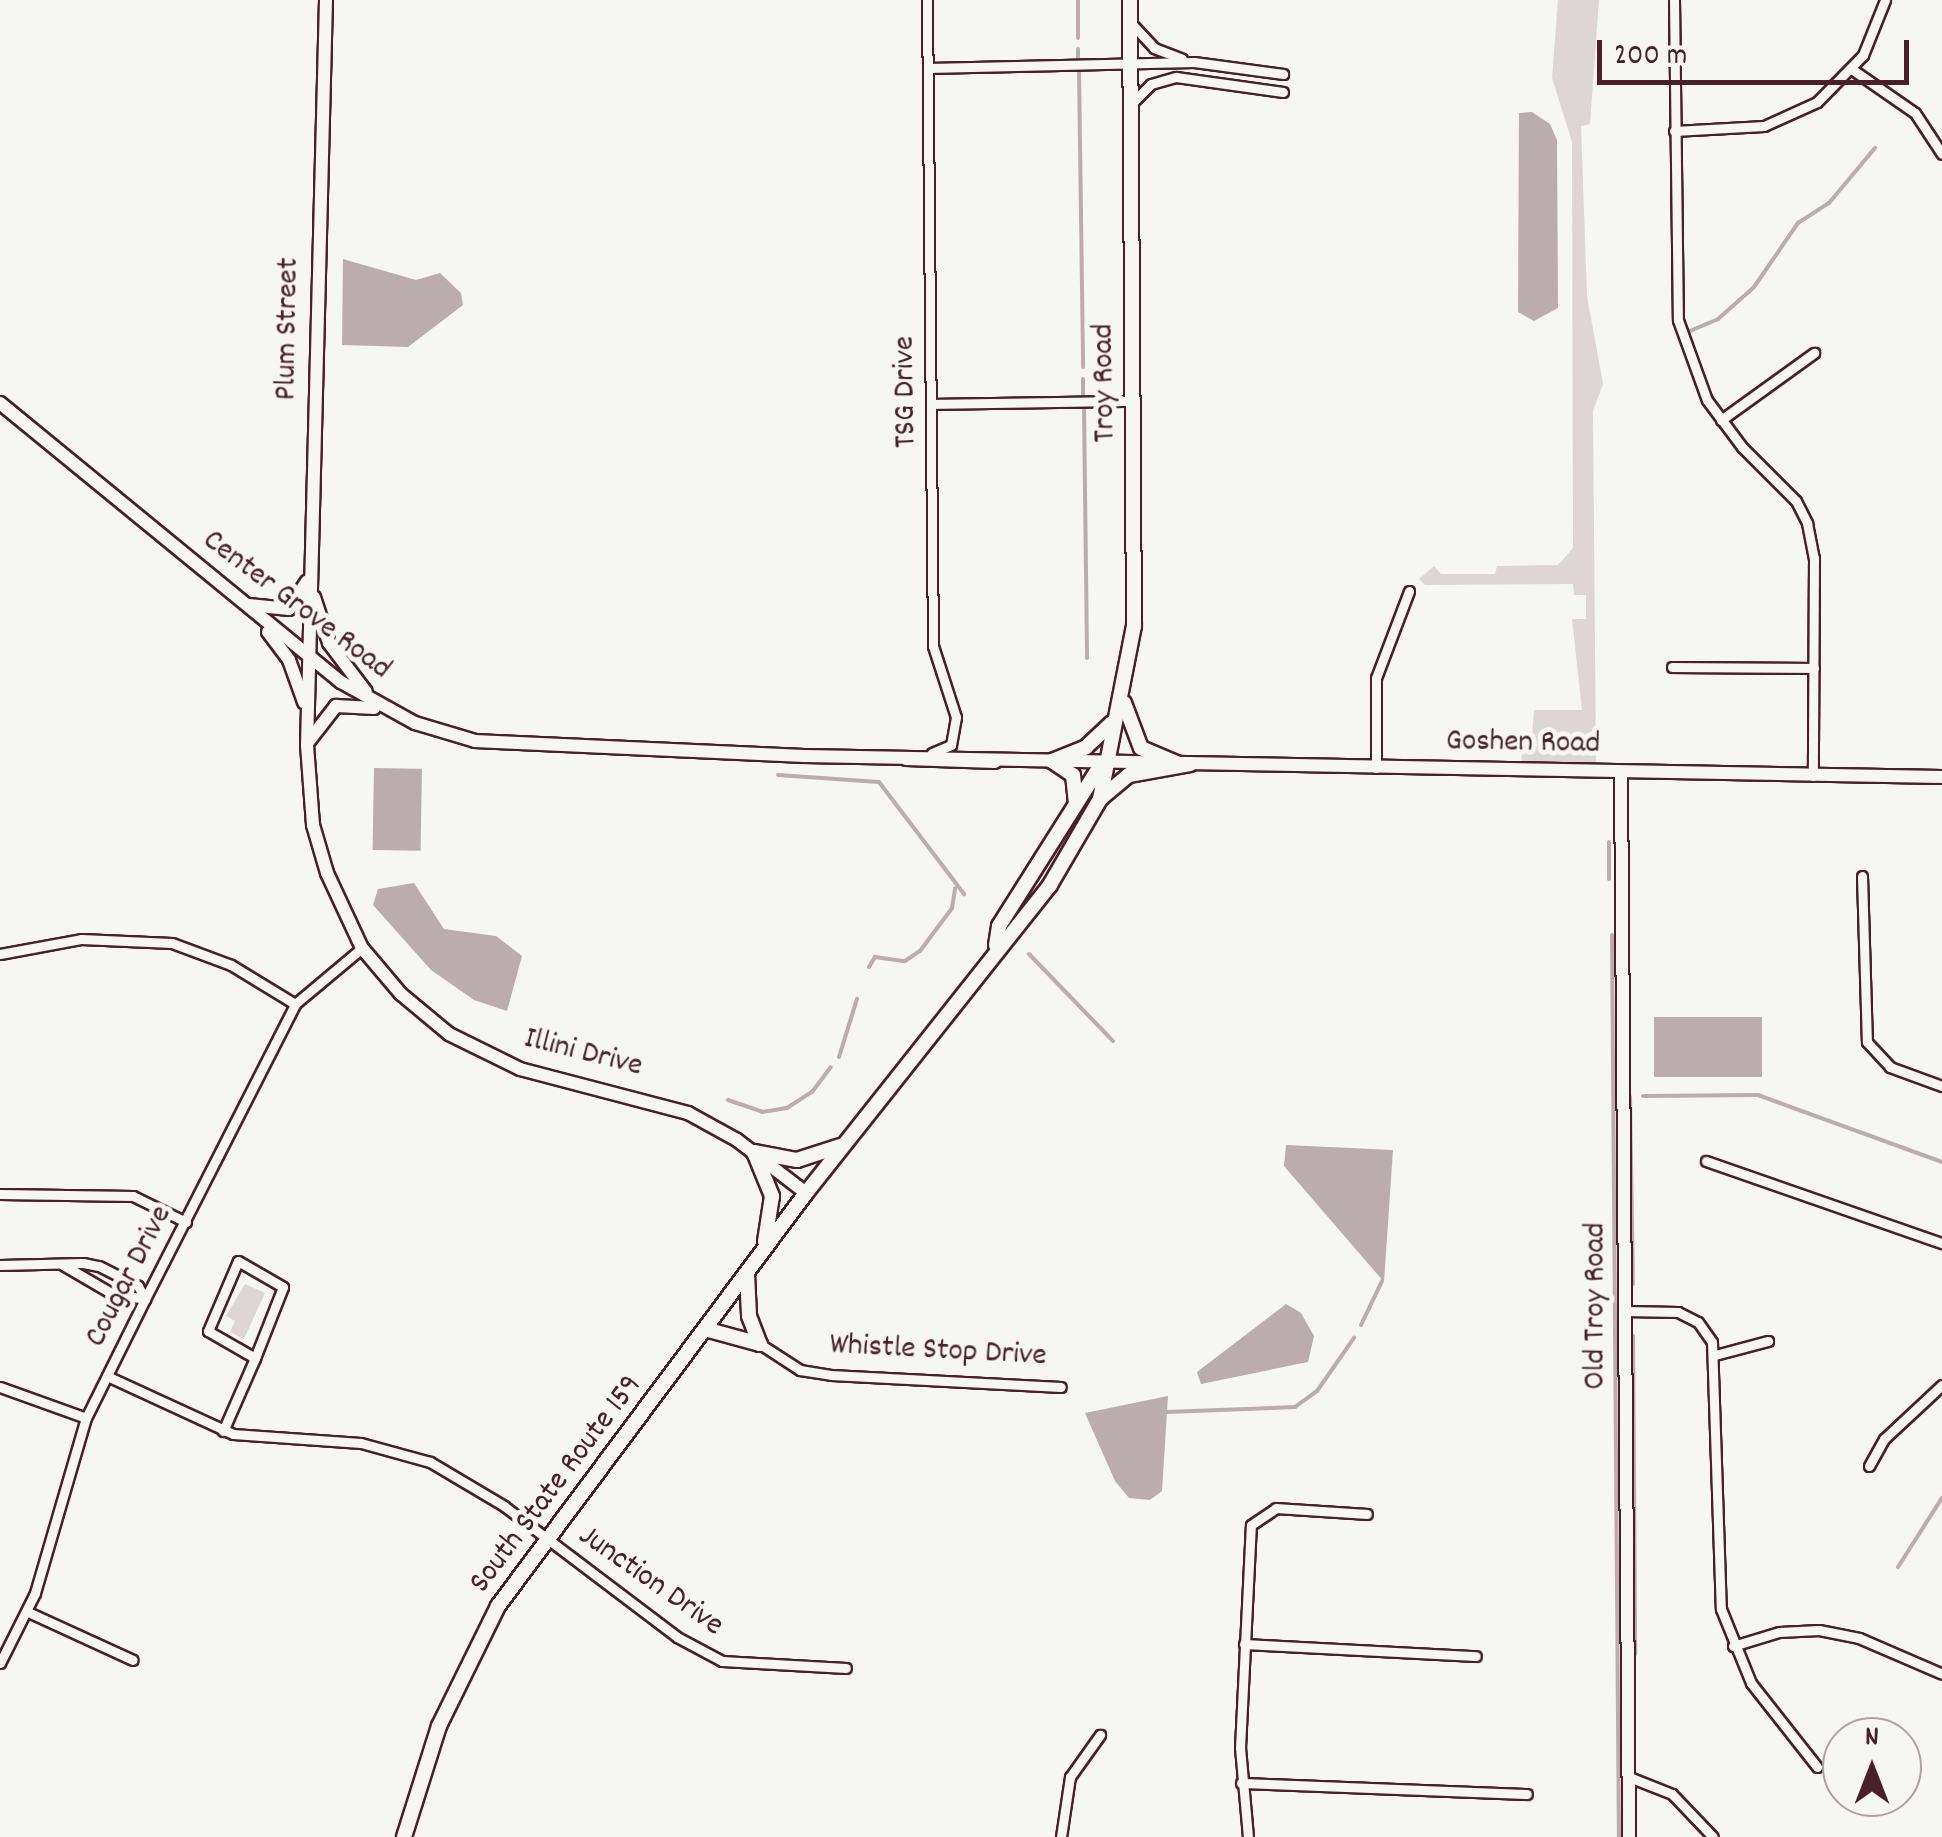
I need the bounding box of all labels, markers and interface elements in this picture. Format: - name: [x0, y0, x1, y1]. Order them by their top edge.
- scale bar: [1602, 20, 1914, 82]
- text: 200 m: [1614, 36, 1687, 79]
- street label: Plum Street: [269, 257, 309, 401]
- street label: Troy Road: [1086, 323, 1126, 443]
- street label: TSG Drive: [887, 336, 927, 448]
- street label: Center Grove Road: [194, 522, 398, 690]
- street label: Goshen Road: [1445, 723, 1601, 765]
- street label: Illini Drive: [520, 1021, 646, 1087]
- street label: Cougar Drive: [78, 1200, 182, 1354]
- street label: Old Troy Road: [1578, 1222, 1616, 1390]
- street label: Whistle Stop Drive: [829, 1327, 1047, 1377]
- street label: South State Route 159: [462, 1368, 652, 1602]
- street label: Junction Drive: [570, 1518, 730, 1646]
- north arrow: [1822, 1717, 1922, 1817]
- text: N: [1865, 1719, 1879, 1759]

